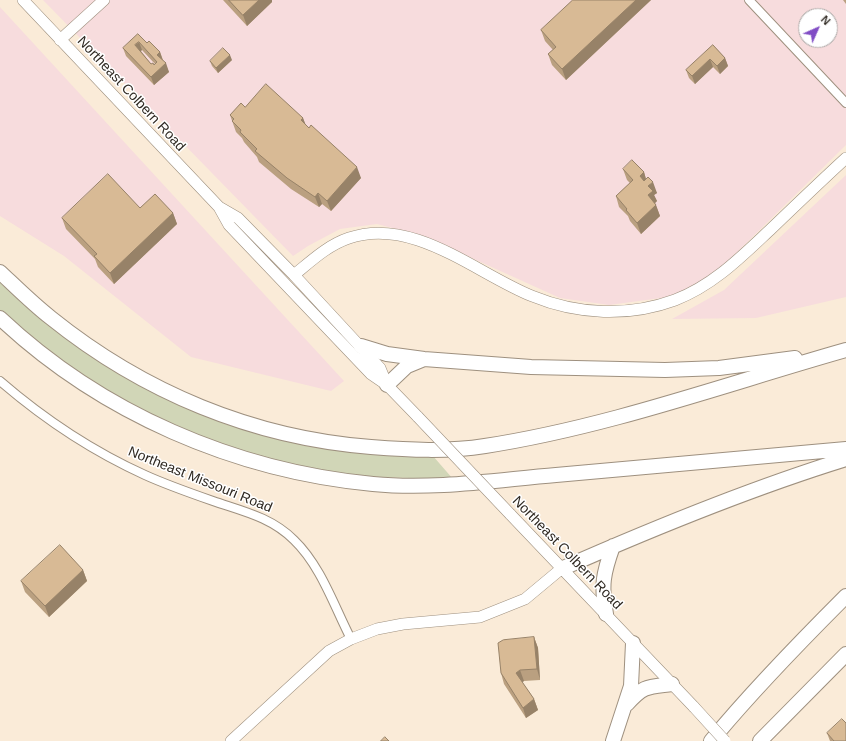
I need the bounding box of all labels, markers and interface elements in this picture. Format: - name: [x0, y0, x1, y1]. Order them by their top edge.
- north arrow: [798, 8, 838, 48]
- text: N: [819, 13, 833, 27]
- street label: Northeast Colbern Road: [73, 33, 189, 155]
- street label: Northeast Missouri Road: [125, 443, 275, 517]
- street label: Northeast Colbern Road: [509, 493, 625, 613]

